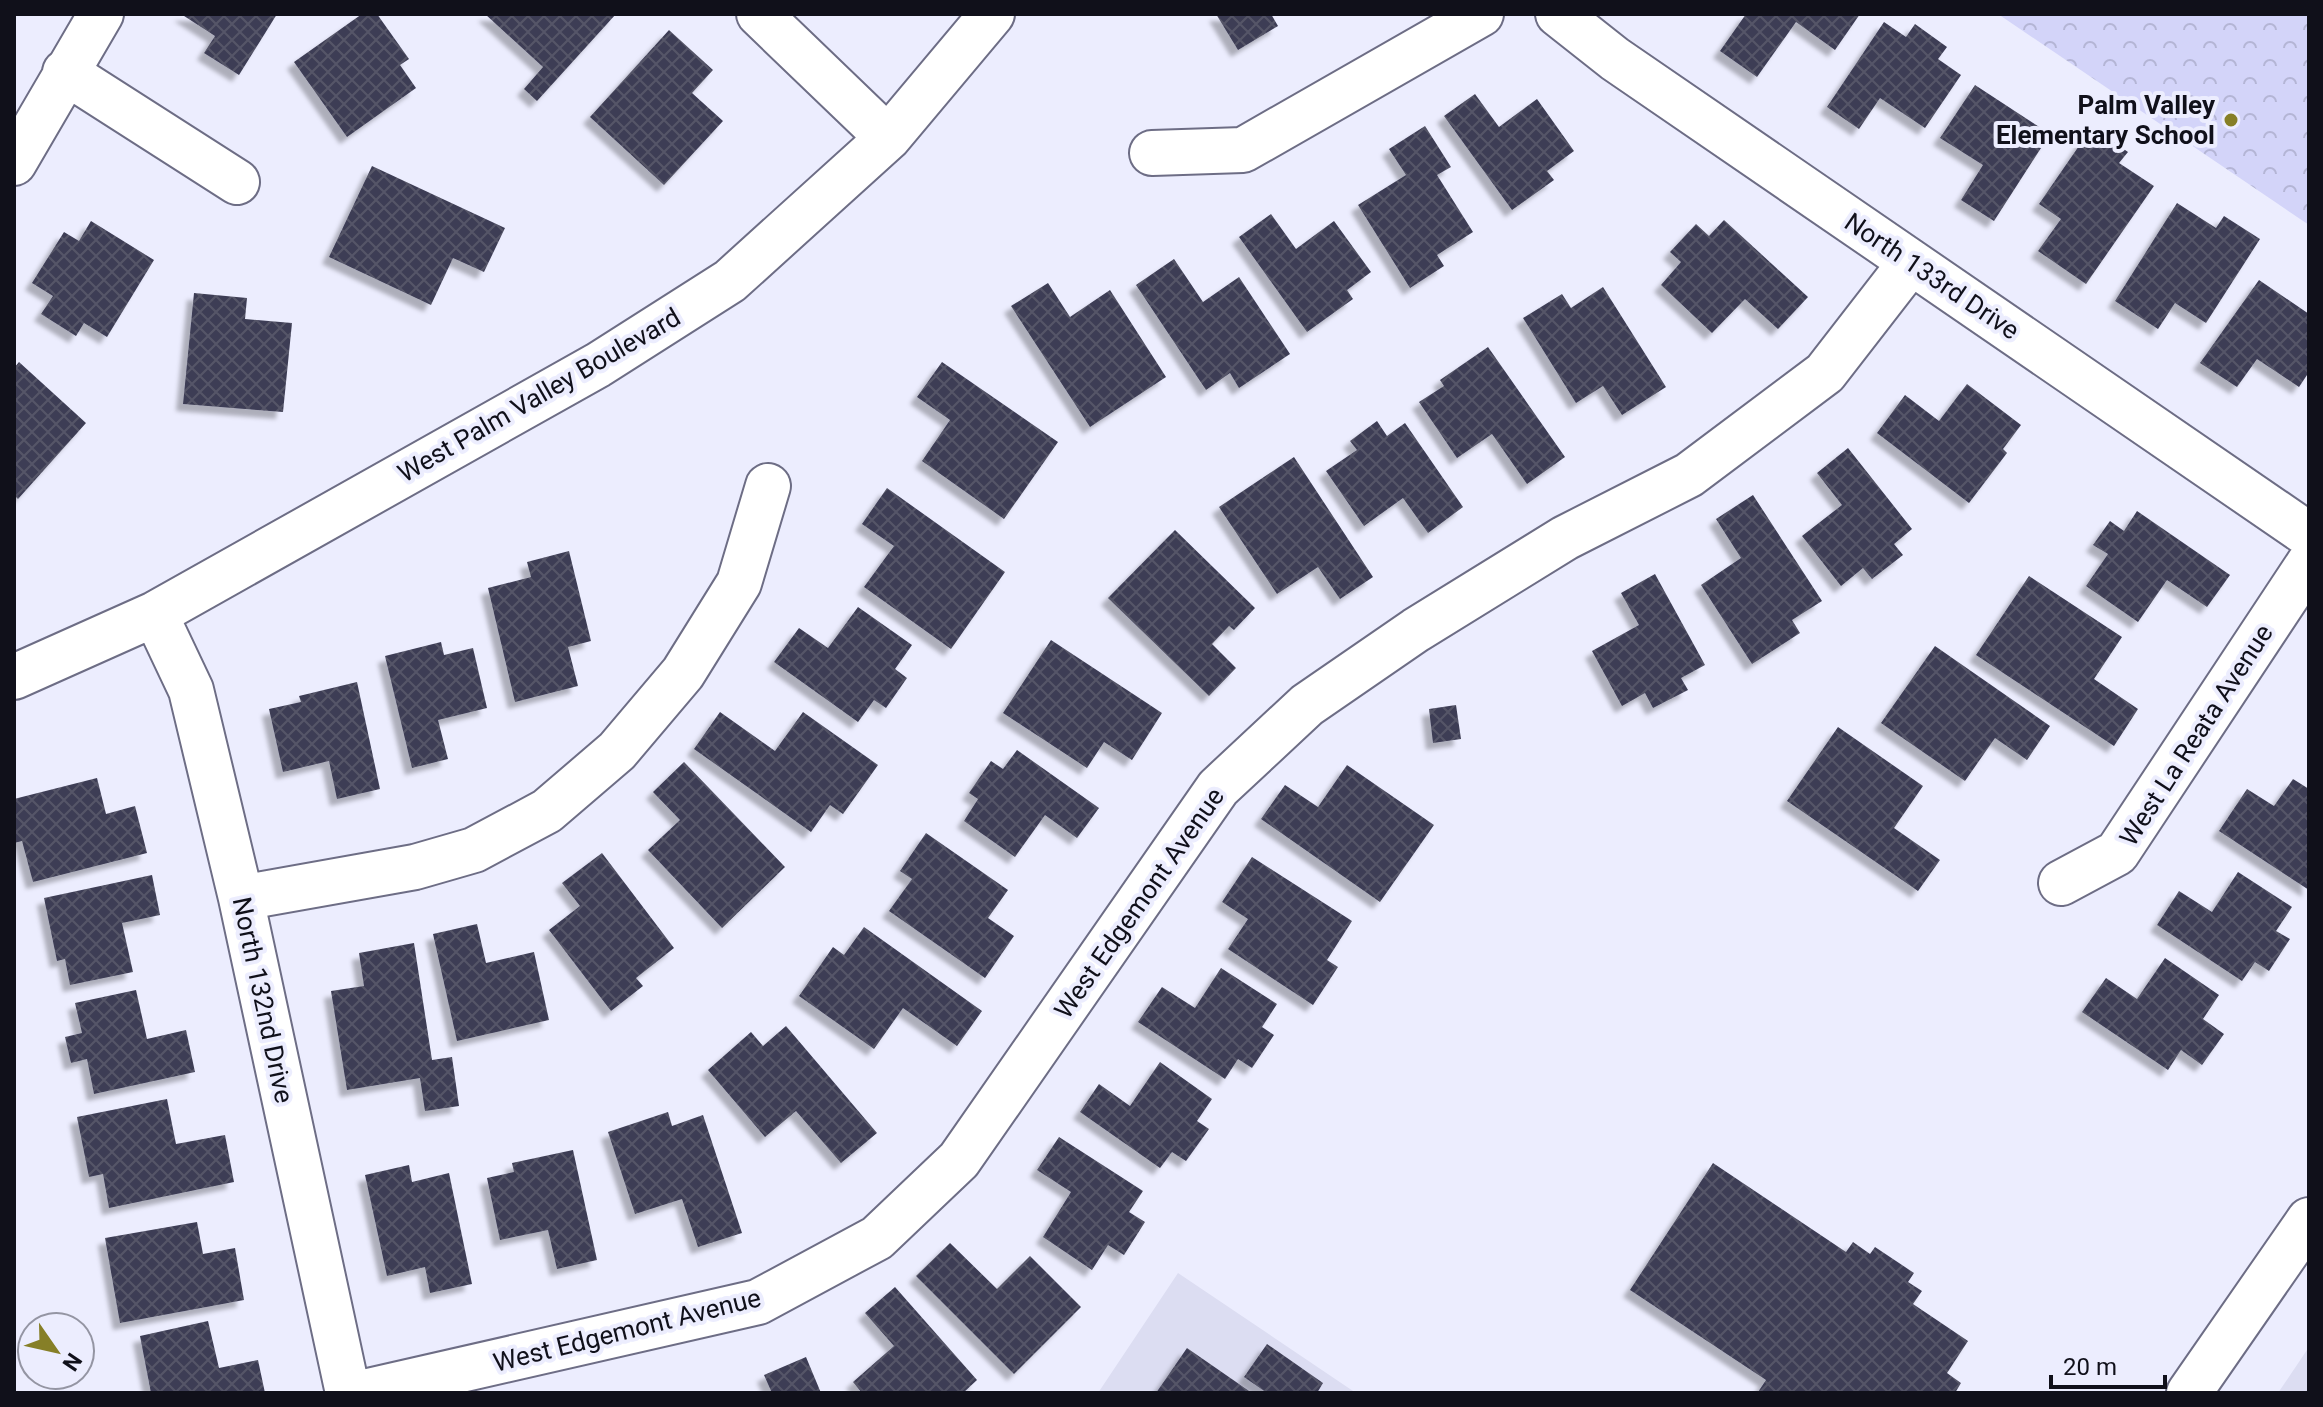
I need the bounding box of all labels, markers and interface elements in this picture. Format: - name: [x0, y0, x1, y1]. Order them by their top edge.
- place label: Palm Valley Elementary School: [1996, 90, 2216, 150]
- marker: Palm Valley Elementary School: [2222, 111, 2240, 129]
- street label: North 133rd Drive: [1839, 207, 2025, 345]
- street label: West Palm Valley Boulevard: [392, 302, 686, 488]
- street label: West La Reata Avenue: [2113, 619, 2279, 851]
- street label: West Edgemont Avenue: [1048, 782, 1230, 1024]
- street label: North 132nd Drive: [227, 894, 299, 1106]
- street label: West Edgemont Avenue: [490, 1282, 764, 1378]
- north arrow: [16, 1311, 96, 1391]
- scale bar: [2051, 1339, 2165, 1389]
- text: N: [57, 1348, 87, 1375]
- text: 20 m: [2063, 1353, 2117, 1381]

